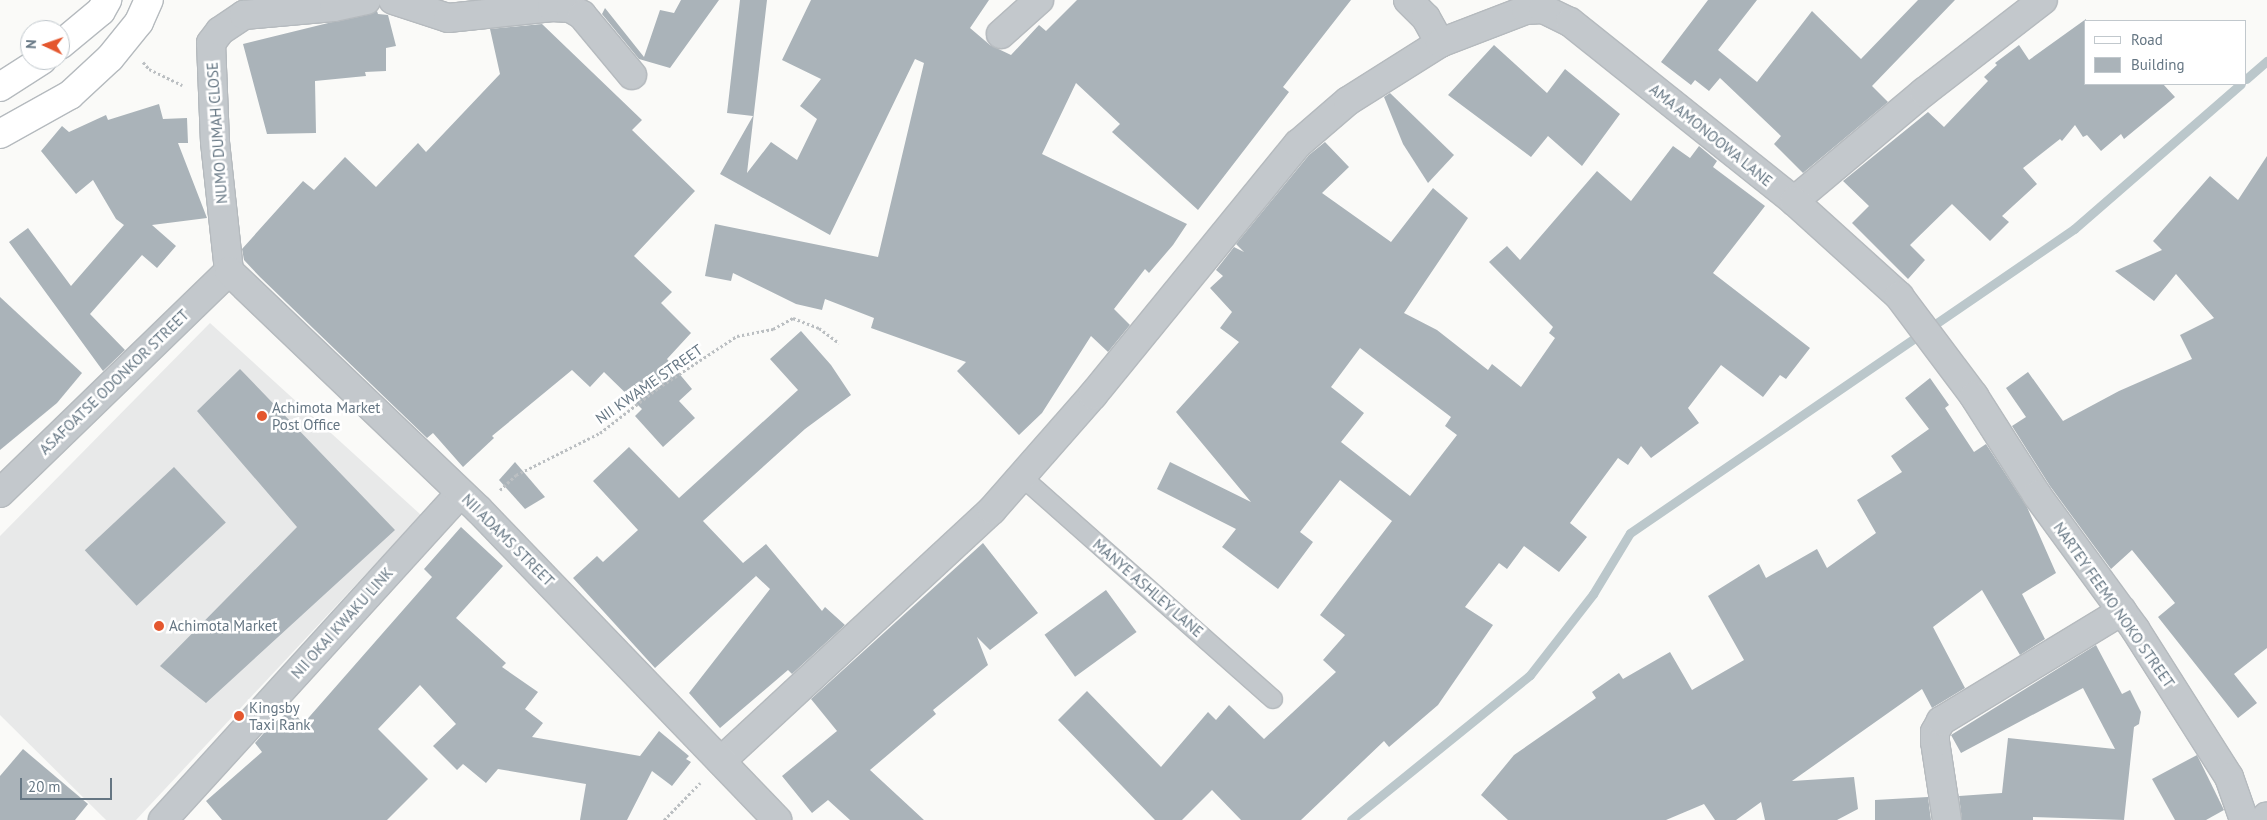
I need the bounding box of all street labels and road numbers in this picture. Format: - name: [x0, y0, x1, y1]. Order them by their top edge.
- street label: NUMO DUMAH CLOSE: [203, 62, 231, 204]
- street label: AMA AMONOOWA LANE: [1645, 79, 1777, 191]
- street label: ASAFOATSE ODONKOR STREET: [35, 306, 193, 458]
- street label: NII KWAME STREET: [592, 340, 706, 428]
- street label: NII ADAMS STREET: [458, 490, 558, 590]
- street label: NARTEY FEEMO NOKO STREET: [2050, 519, 2178, 691]
- street label: MANYE ASHLEY LANE: [1089, 535, 1207, 641]
- street label: NII OKAI KWAKU LINK: [287, 564, 397, 682]

